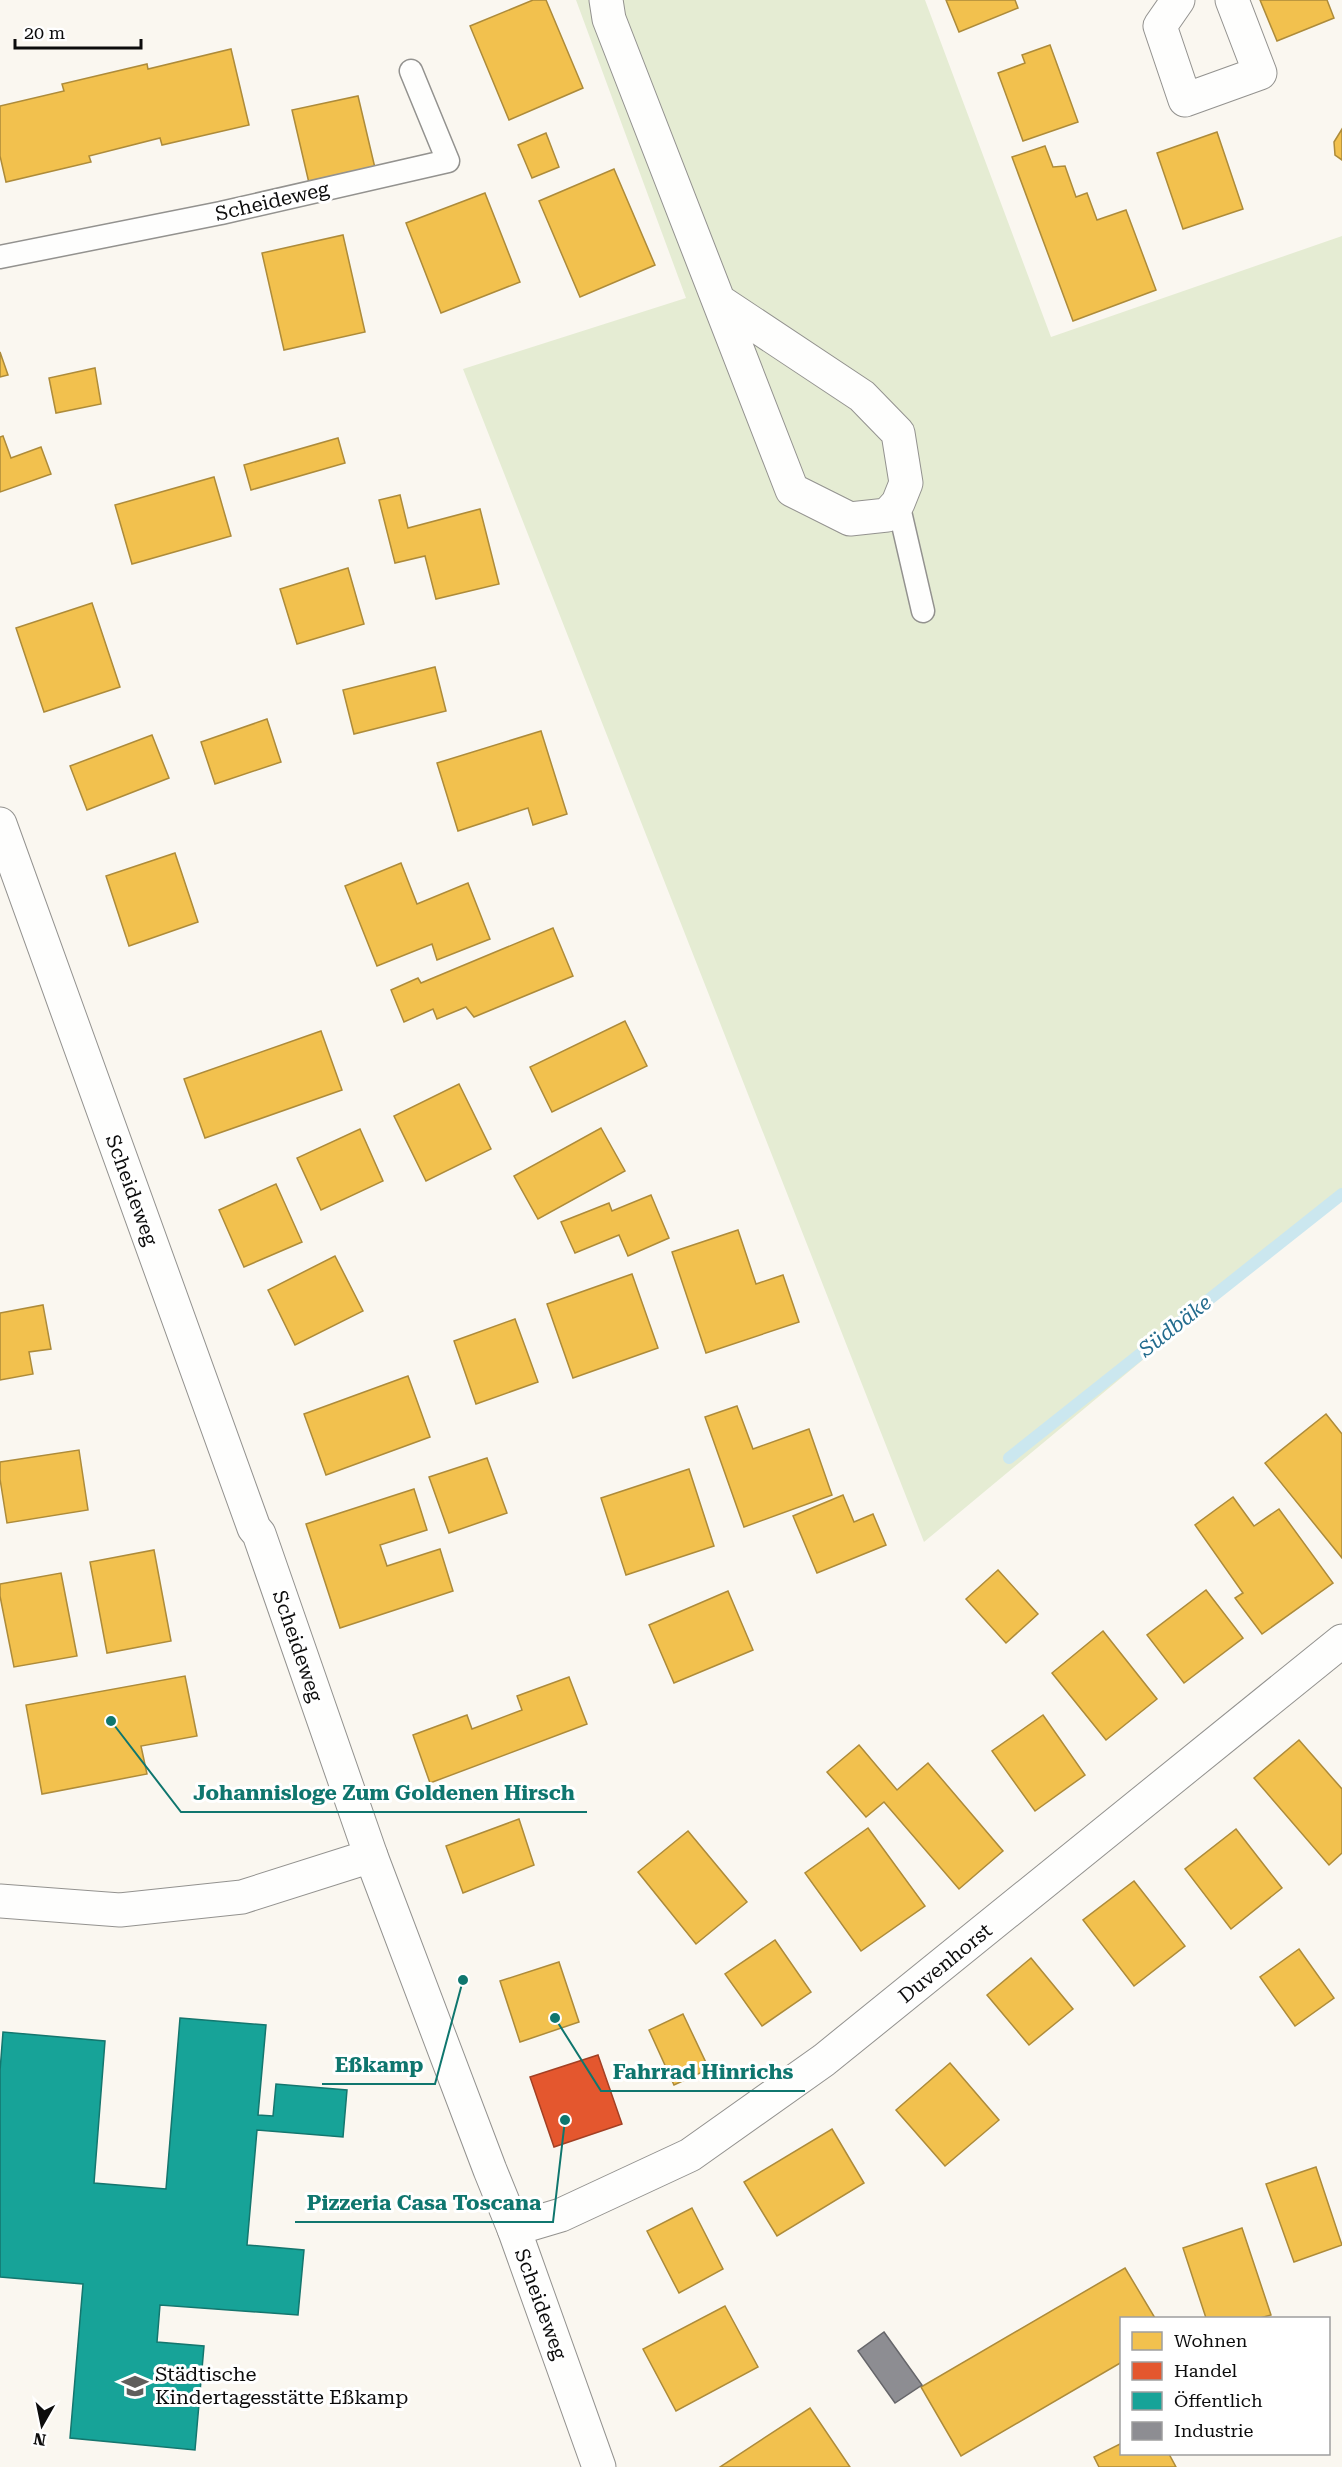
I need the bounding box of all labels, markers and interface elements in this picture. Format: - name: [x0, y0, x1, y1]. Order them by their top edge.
- scale bar: [15, 12, 141, 50]
- text: 20 m: [24, 22, 65, 43]
- street label: Scheideweg: [213, 176, 332, 226]
- street label: Scheideweg: [101, 1131, 163, 1249]
- water label: Südbäke: [1133, 1290, 1216, 1362]
- street label: Scheideweg: [268, 1587, 328, 1705]
- callout: Johannisloge Zum Goldenen Hirsch: [181, 1773, 587, 1812]
- text: Johannisloge Zum Goldenen Hirsch: [193, 1781, 575, 1805]
- street label: Duvenhorst: [894, 1918, 997, 2008]
- callout: Eßkamp: [322, 2045, 435, 2084]
- callout: Fahrrad Hinrichs: [601, 2052, 805, 2091]
- text: Eßkamp: [335, 2053, 423, 2077]
- text: Fahrrad Hinrichs: [613, 2060, 793, 2084]
- callout: Pizzeria Casa Toscana: [295, 2183, 553, 2222]
- text: Pizzeria Casa Toscana: [307, 2191, 542, 2215]
- street label: Scheideweg: [510, 2245, 572, 2363]
- legend: [1120, 2317, 1330, 2455]
- text: Wohnen: [1174, 2330, 1248, 2351]
- text: Handel: [1174, 2360, 1237, 2381]
- place label: Städtische Kindertagesstätte Eßkamp: [155, 2362, 408, 2409]
- school or university icon: Städtische Kindertagesstätte Eßkamp: [120, 2371, 150, 2401]
- text: Öffentlich: [1174, 2390, 1263, 2411]
- north arrow: [12, 2395, 72, 2455]
- text: Industrie: [1174, 2420, 1254, 2441]
- text: N: [32, 2429, 47, 2450]

